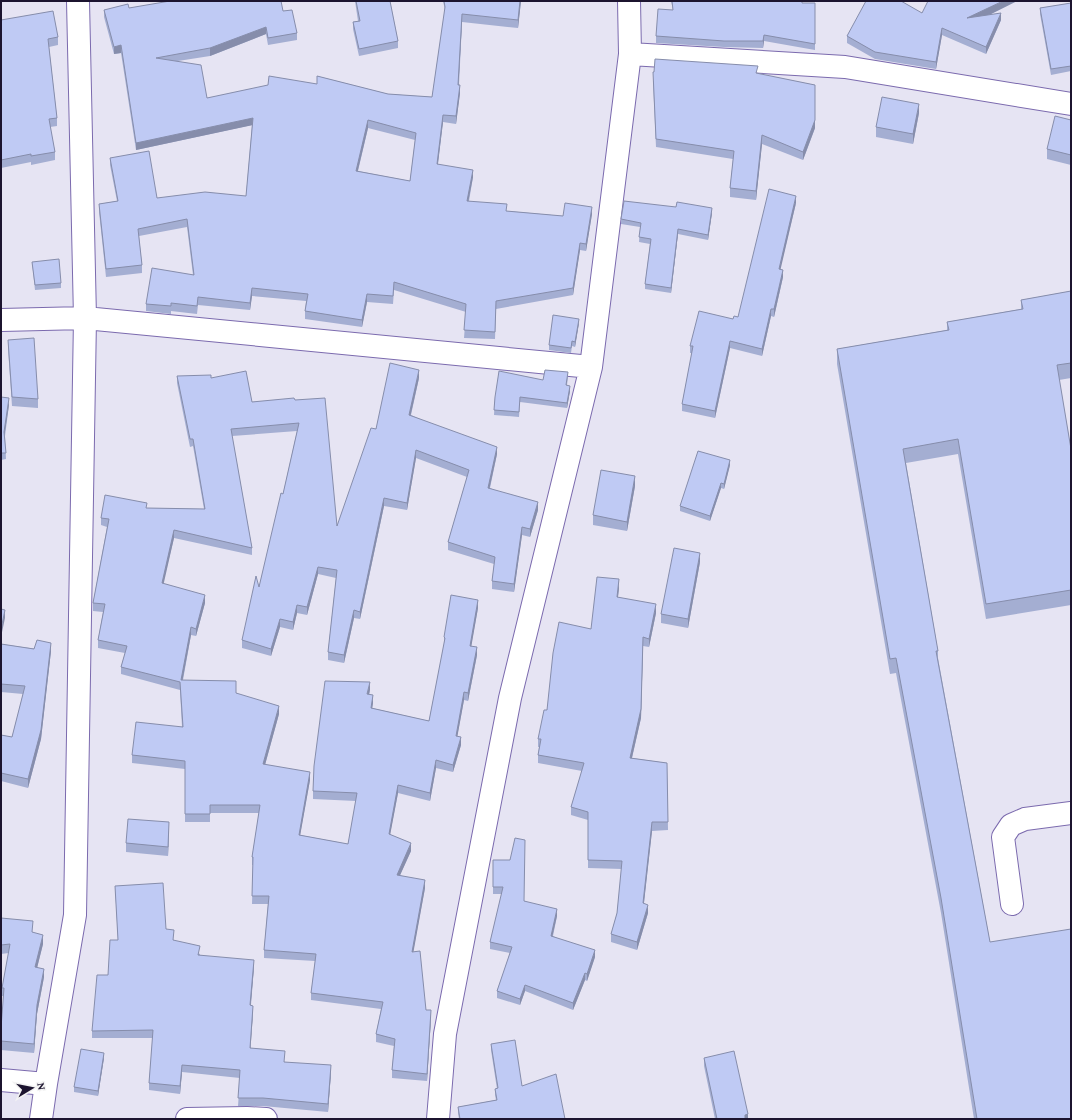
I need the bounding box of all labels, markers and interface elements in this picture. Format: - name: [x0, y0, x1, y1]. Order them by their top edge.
- north arrow: [12, 1068, 52, 1108]
- text: N: [35, 1082, 48, 1091]

